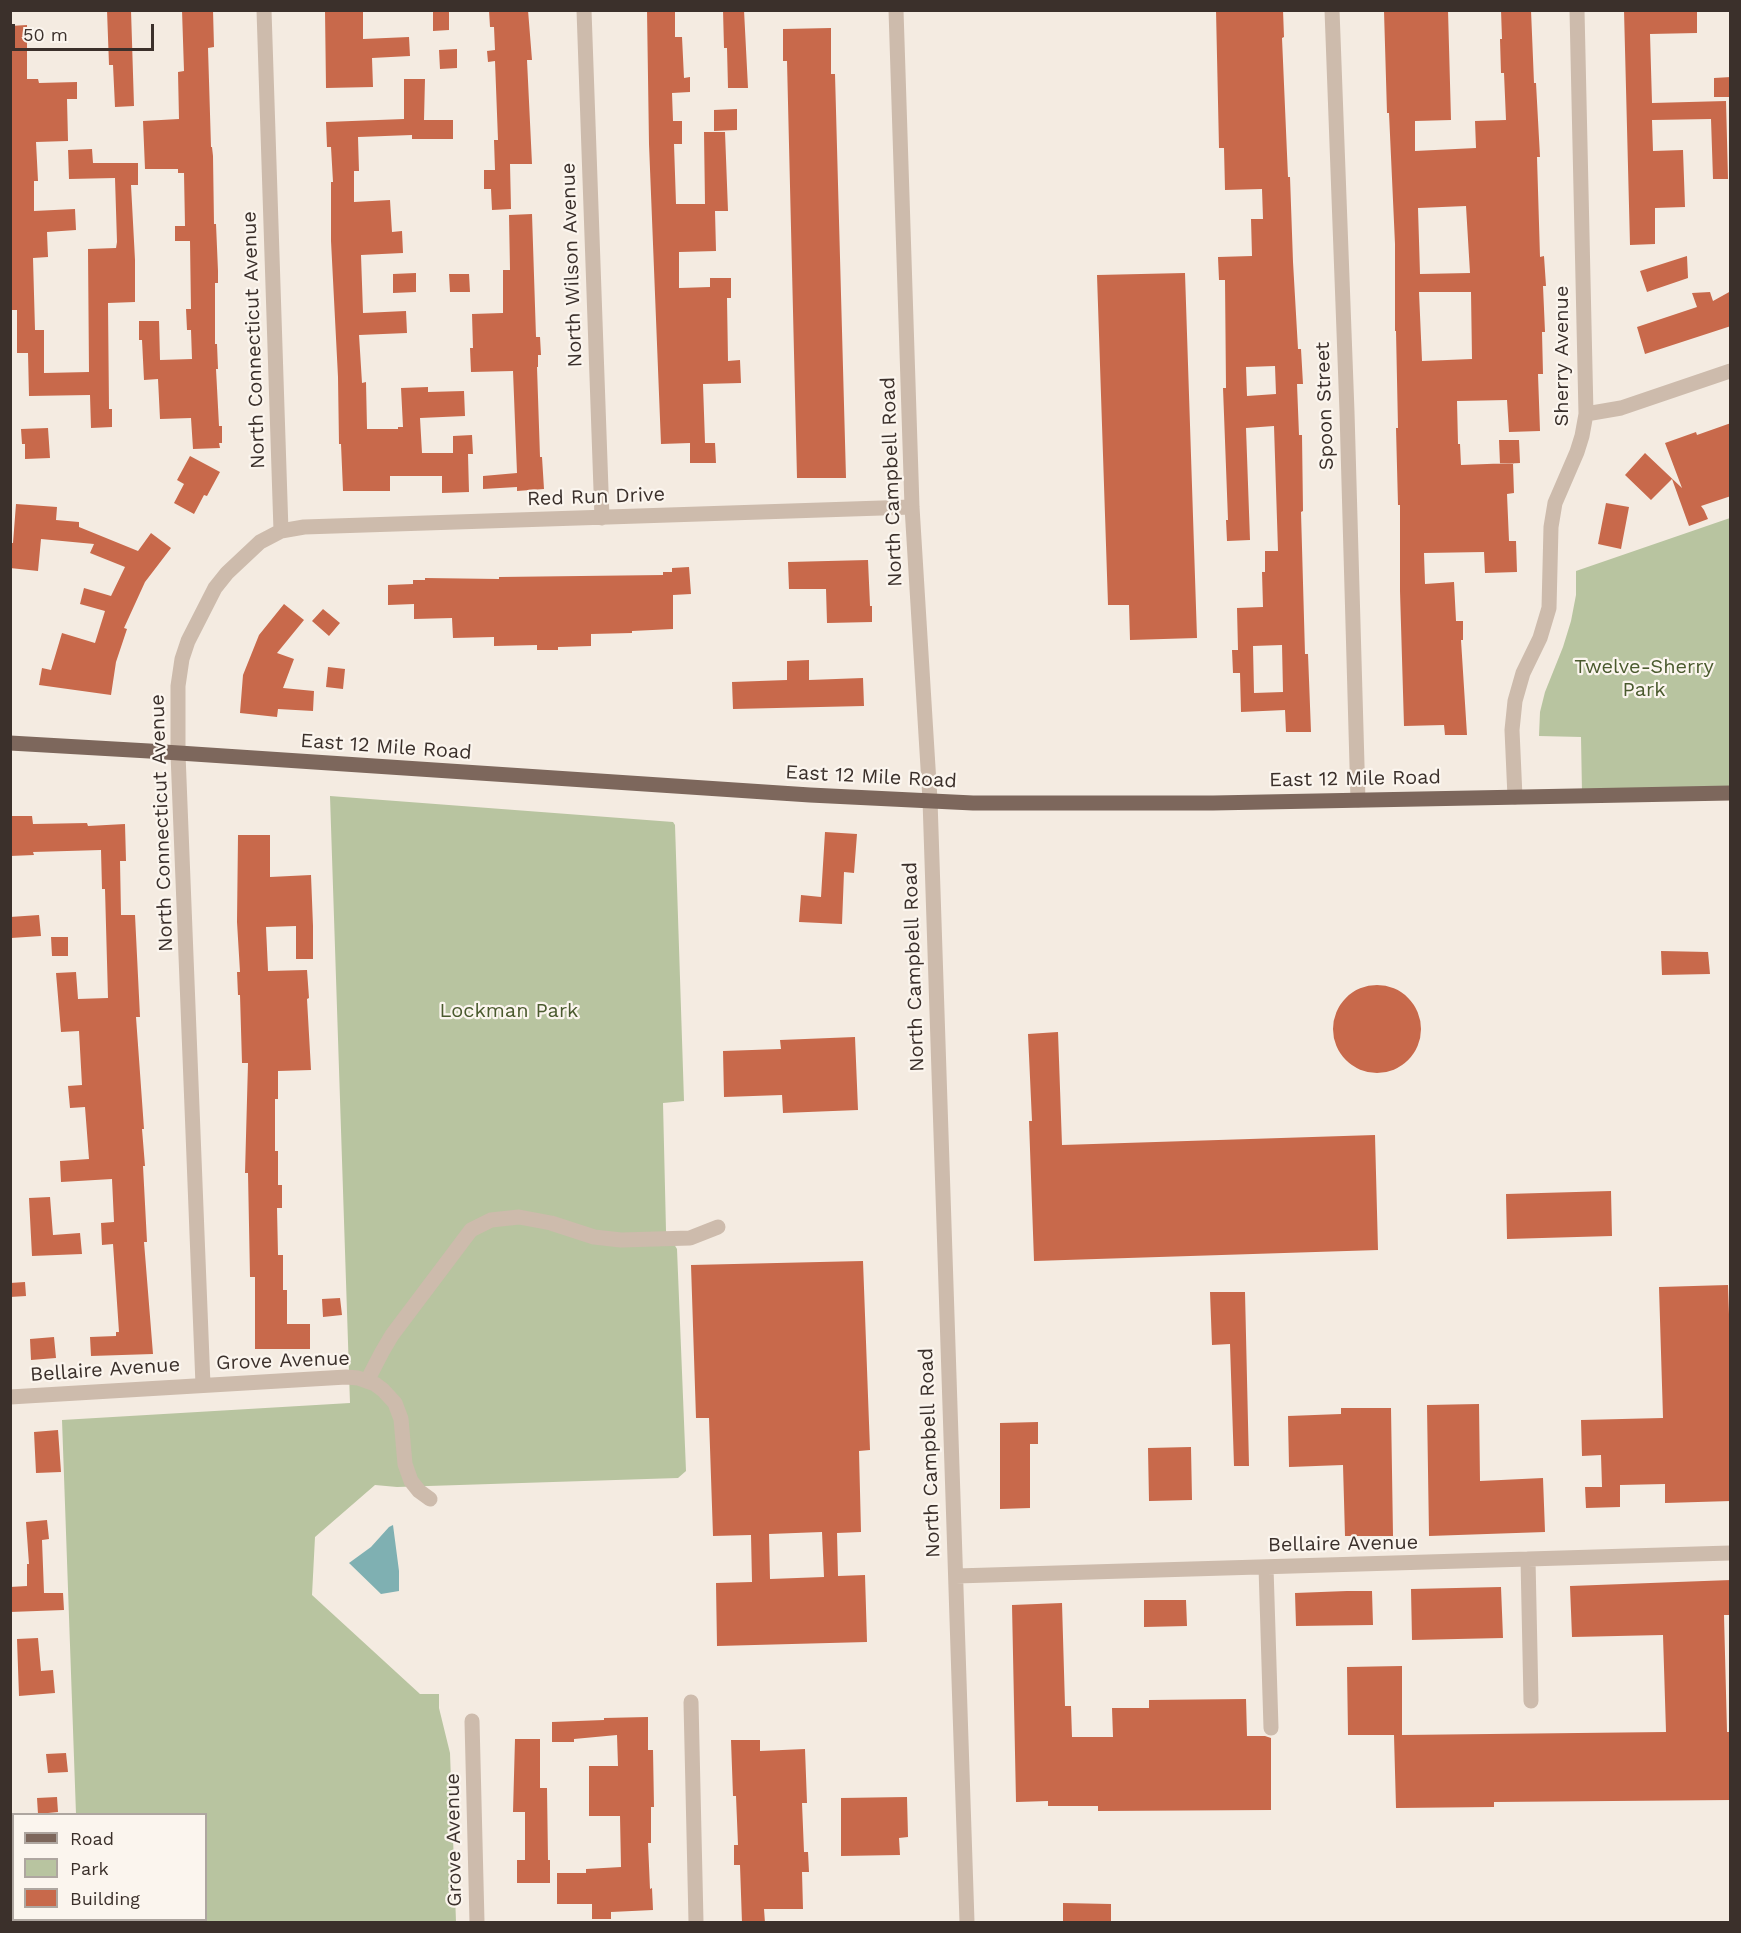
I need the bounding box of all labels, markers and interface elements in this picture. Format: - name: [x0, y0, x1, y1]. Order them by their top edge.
- scale bar: [15, 12, 158, 50]
- text: 50 m: [23, 24, 68, 45]
- street label: North Wilson Avenue: [556, 162, 588, 368]
- street label: North Connecticut Avenue: [238, 211, 270, 469]
- street label: Sherry Avenue: [1550, 286, 1574, 426]
- street label: Spoon Street: [1311, 341, 1339, 471]
- street label: North Campbell Road: [876, 377, 908, 587]
- street label: Red Run Drive: [527, 483, 665, 511]
- park label: Twelve-Sherry Park: [1574, 655, 1714, 702]
- street label: North Connecticut Avenue: [146, 694, 178, 952]
- street label: East 12 Mile Road: [299, 729, 473, 765]
- street label: East 12 Mile Road: [785, 761, 957, 793]
- street label: East 12 Mile Road: [1269, 766, 1441, 792]
- street label: North Campbell Road: [898, 862, 930, 1072]
- park label: Lockman Park: [440, 999, 578, 1023]
- street label: Grove Avenue: [216, 1347, 350, 1375]
- street label: North Campbell Road: [914, 1348, 946, 1558]
- street label: Bellaire Avenue: [29, 1353, 181, 1387]
- street label: Bellaire Avenue: [1268, 1531, 1418, 1557]
- street label: Grove Avenue: [441, 1773, 467, 1907]
- legend: [12, 1813, 207, 1921]
- text: Road: [70, 1828, 114, 1849]
- text: Park: [70, 1858, 109, 1879]
- text: Building: [70, 1888, 140, 1909]

